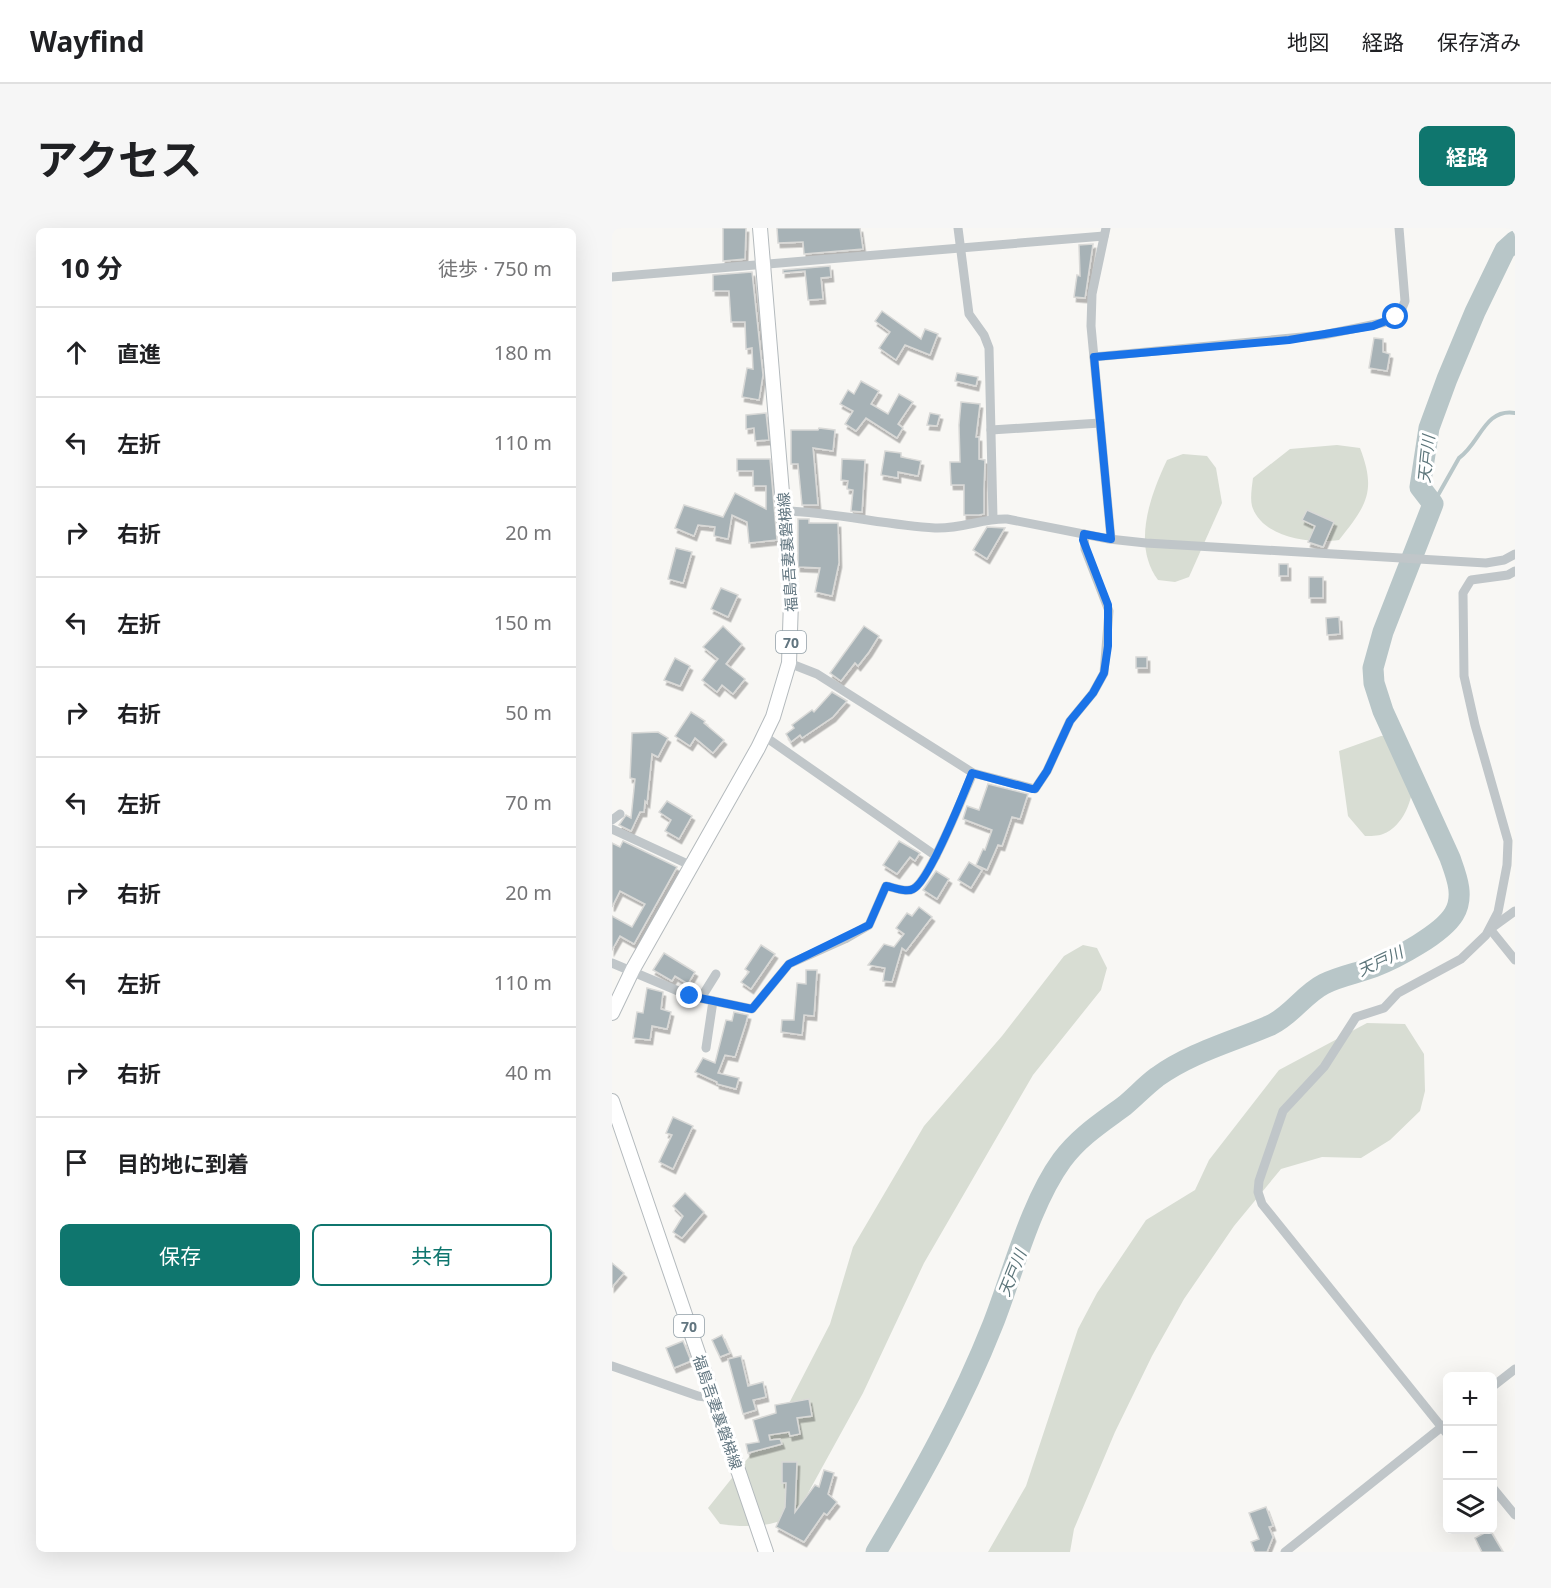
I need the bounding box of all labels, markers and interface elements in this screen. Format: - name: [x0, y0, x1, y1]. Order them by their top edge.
- text: Wayfind: [30, 22, 144, 60]
- text: 地図: [1287, 28, 1329, 56]
- text: 経路: [1362, 28, 1404, 56]
- text: 保存済み: [1437, 28, 1521, 56]
- button: 経路: [1419, 126, 1515, 186]
- text: アクセス: [36, 130, 202, 187]
- text: 10 分: [60, 250, 123, 286]
- text: 徒歩 · 750 m: [438, 255, 552, 282]
- route start: [1382, 303, 1408, 329]
- icon: ahead: [60, 336, 93, 369]
- text: 直進: [117, 338, 161, 368]
- text: 180 m: [494, 339, 552, 366]
- icon: left: [60, 426, 93, 459]
- text: 左折: [117, 428, 161, 458]
- text: 110 m: [494, 429, 552, 456]
- water label: 天戸川: [1413, 432, 1440, 484]
- street label: 福島吾妻裏磐梯線: [773, 491, 801, 613]
- icon: right: [60, 516, 93, 549]
- text: 右折: [117, 518, 161, 548]
- text: 20 m: [505, 519, 552, 546]
- icon: left: [60, 606, 93, 639]
- text: 左折: [117, 608, 161, 638]
- text: 150 m: [494, 609, 552, 636]
- road number: 70: [776, 631, 806, 653]
- icon: right: [60, 696, 93, 729]
- text: 右折: [117, 698, 161, 728]
- text: 50 m: [505, 699, 552, 726]
- icon: left: [60, 786, 93, 819]
- text: 左折: [117, 788, 161, 818]
- text: 70 m: [505, 789, 552, 816]
- icon: right: [60, 876, 93, 909]
- text: 右折: [117, 878, 161, 908]
- text: 20 m: [505, 879, 552, 906]
- water label: 天戸川: [1354, 940, 1408, 981]
- icon: left: [60, 966, 93, 999]
- text: 左折: [117, 968, 161, 998]
- text: 110 m: [494, 969, 552, 996]
- route end: [676, 982, 702, 1008]
- icon: right: [60, 1056, 93, 1089]
- text: 右折: [117, 1058, 161, 1088]
- text: 40 m: [505, 1059, 552, 1086]
- icon: arrive: [60, 1146, 93, 1179]
- text: 目的地に到着: [117, 1148, 249, 1178]
- button: 保存: [60, 1224, 300, 1286]
- button: 共有: [312, 1224, 552, 1286]
- water label: 天戸川: [993, 1245, 1032, 1299]
- road number: 70: [674, 1315, 704, 1337]
- street label: 福島吾妻裏磐梯線: [689, 1352, 747, 1472]
- map controls: [1443, 1372, 1497, 1534]
- button: +: [1443, 1372, 1497, 1426]
- button: −: [1443, 1426, 1497, 1480]
- button: layers: [1443, 1480, 1497, 1534]

